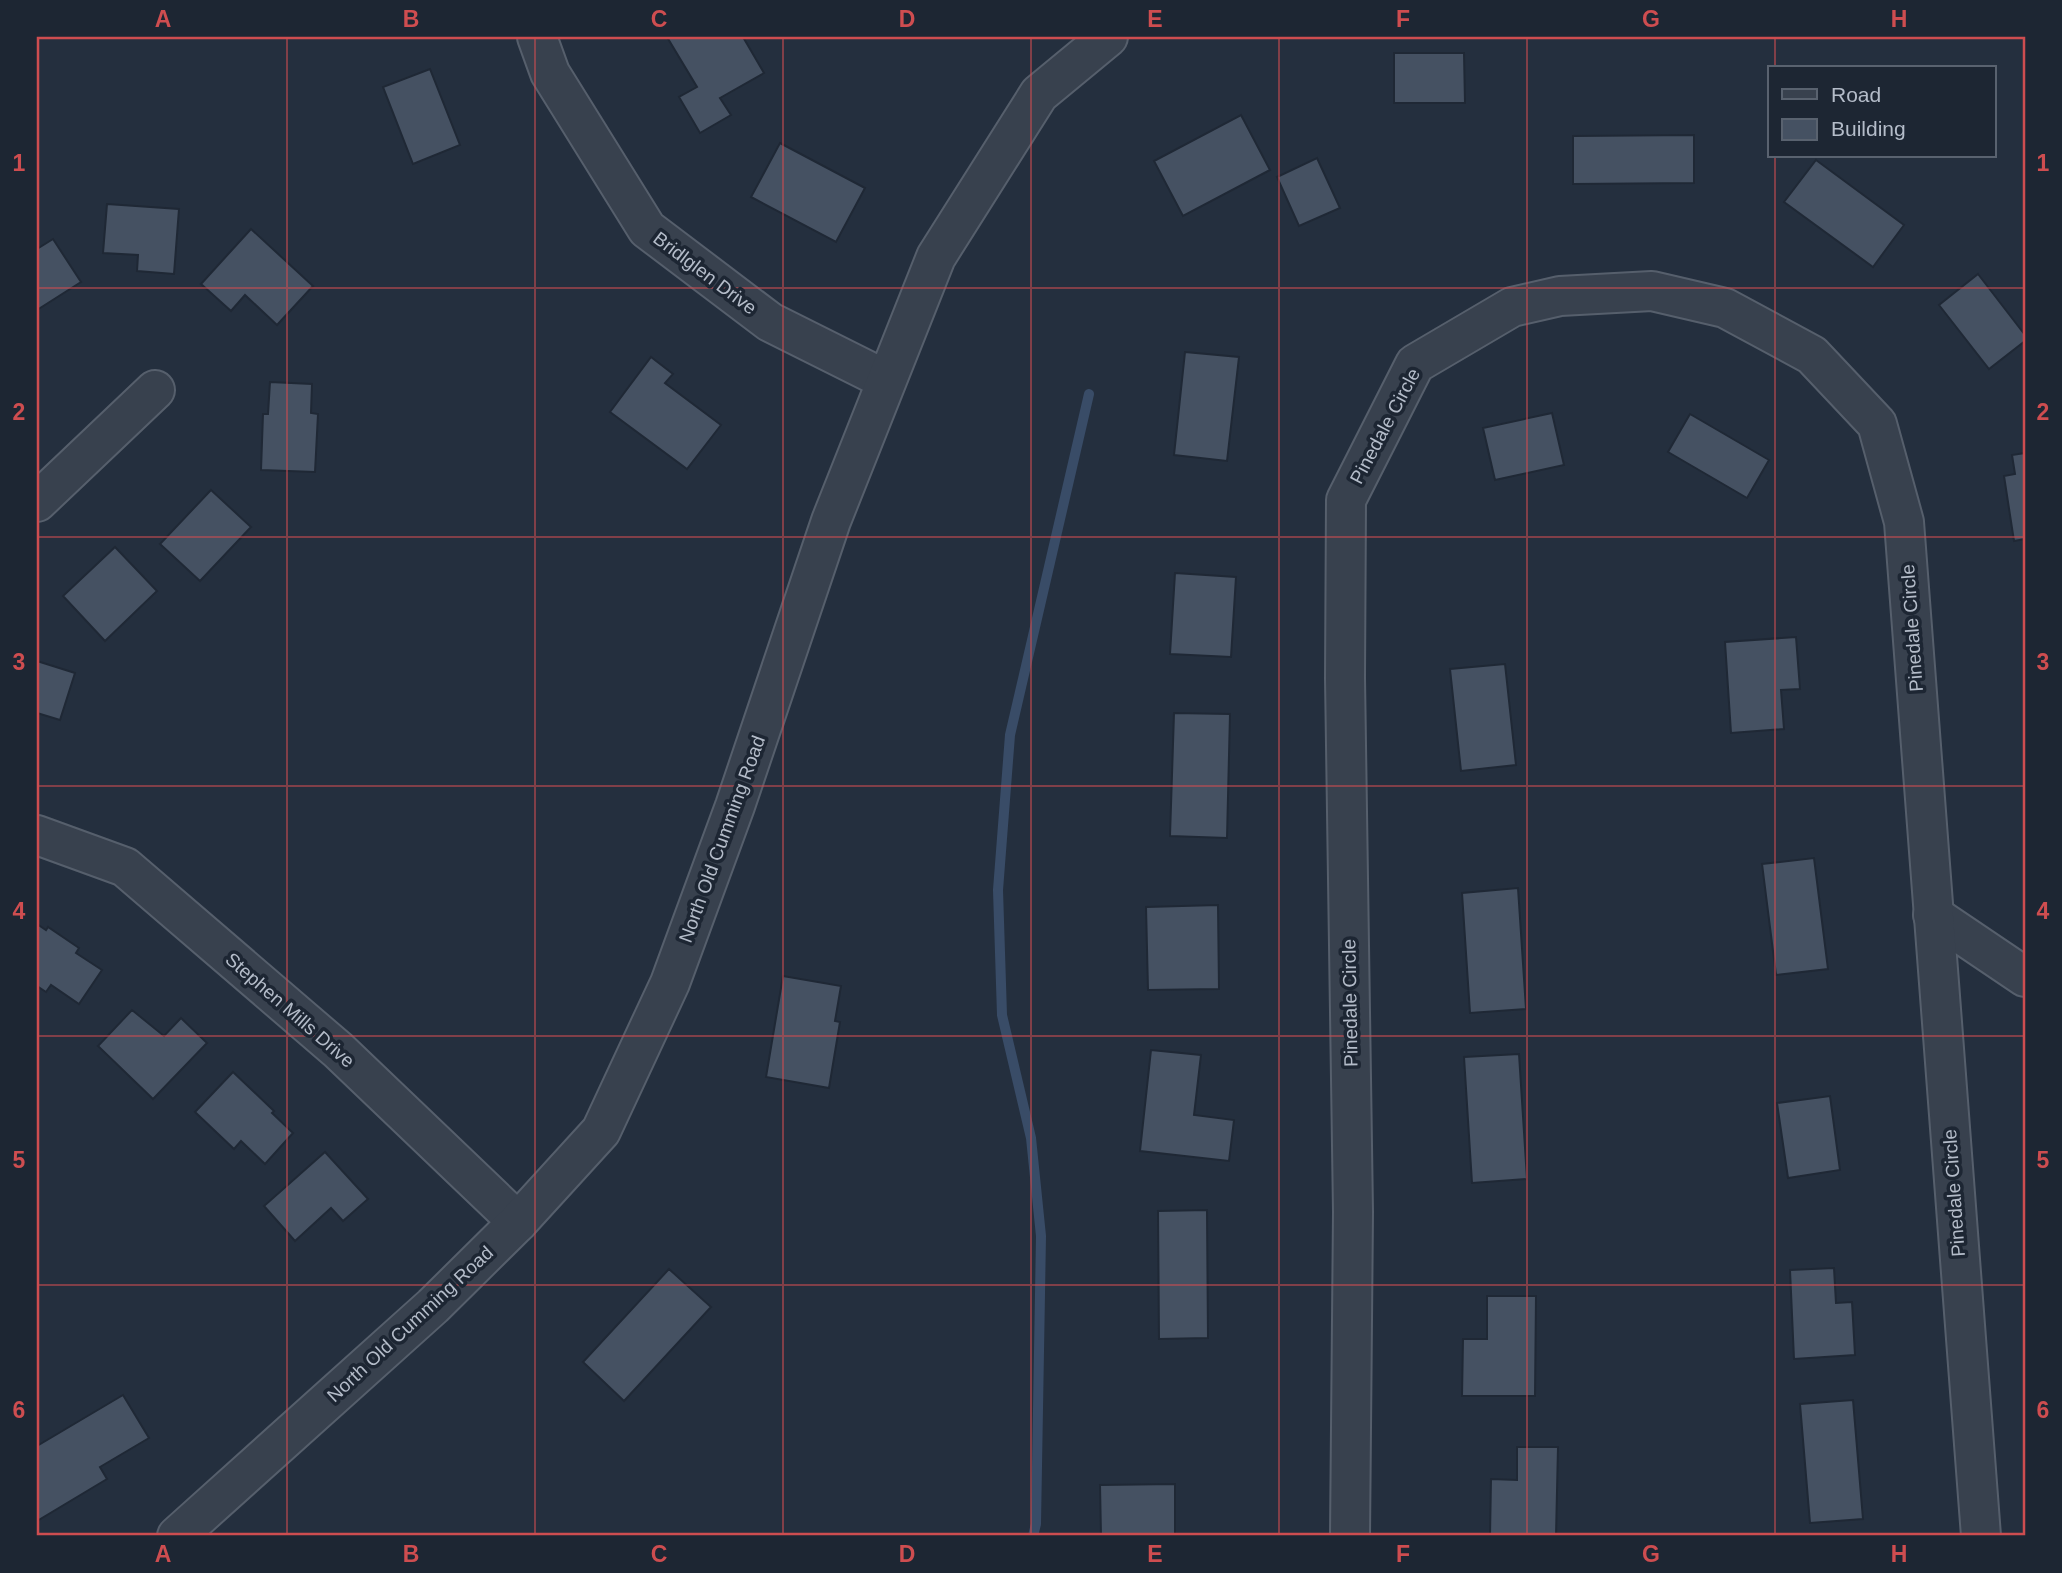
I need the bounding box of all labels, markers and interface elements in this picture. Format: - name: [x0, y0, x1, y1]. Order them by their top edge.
- text: A: [155, 6, 171, 32]
- text: B: [403, 6, 419, 32]
- text: C: [651, 6, 667, 32]
- text: D: [899, 6, 915, 32]
- text: E: [1147, 6, 1163, 32]
- text: F: [1396, 6, 1410, 32]
- text: G: [1642, 6, 1660, 32]
- text: H: [1891, 6, 1907, 32]
- legend: [1768, 66, 1996, 158]
- text: Road: [1831, 83, 1881, 106]
- text: Building: [1831, 117, 1906, 140]
- text: 1: [13, 150, 26, 176]
- text: 1: [2037, 150, 2050, 176]
- street label: Bridlglen Drive: [649, 227, 761, 319]
- street label: Pinedale Circle: [1346, 365, 1424, 487]
- text: 2: [13, 399, 25, 425]
- text: 2: [2037, 399, 2049, 425]
- street label: Pinedale Circle: [1897, 564, 1927, 692]
- text: 3: [13, 649, 25, 675]
- text: 3: [2037, 649, 2049, 675]
- street label: North Old Cumming Road: [675, 733, 769, 945]
- text: 4: [13, 898, 26, 924]
- text: 4: [2037, 898, 2050, 924]
- street label: Pinedale Circle: [1338, 939, 1362, 1067]
- street label: Stephen Mills Drive: [221, 948, 359, 1072]
- street label: Pinedale Circle: [1939, 1129, 1969, 1257]
- text: 5: [13, 1147, 26, 1173]
- text: 5: [2037, 1147, 2050, 1173]
- street label: North Old Cumming Road: [323, 1242, 497, 1406]
- text: 6: [13, 1397, 25, 1423]
- text: 6: [2037, 1397, 2049, 1423]
- text: A: [155, 1541, 171, 1567]
- text: B: [403, 1541, 419, 1567]
- text: C: [651, 1541, 667, 1567]
- text: D: [899, 1541, 915, 1567]
- text: E: [1147, 1541, 1163, 1567]
- text: F: [1396, 1541, 1410, 1567]
- text: G: [1642, 1541, 1660, 1567]
- text: H: [1891, 1541, 1907, 1567]

